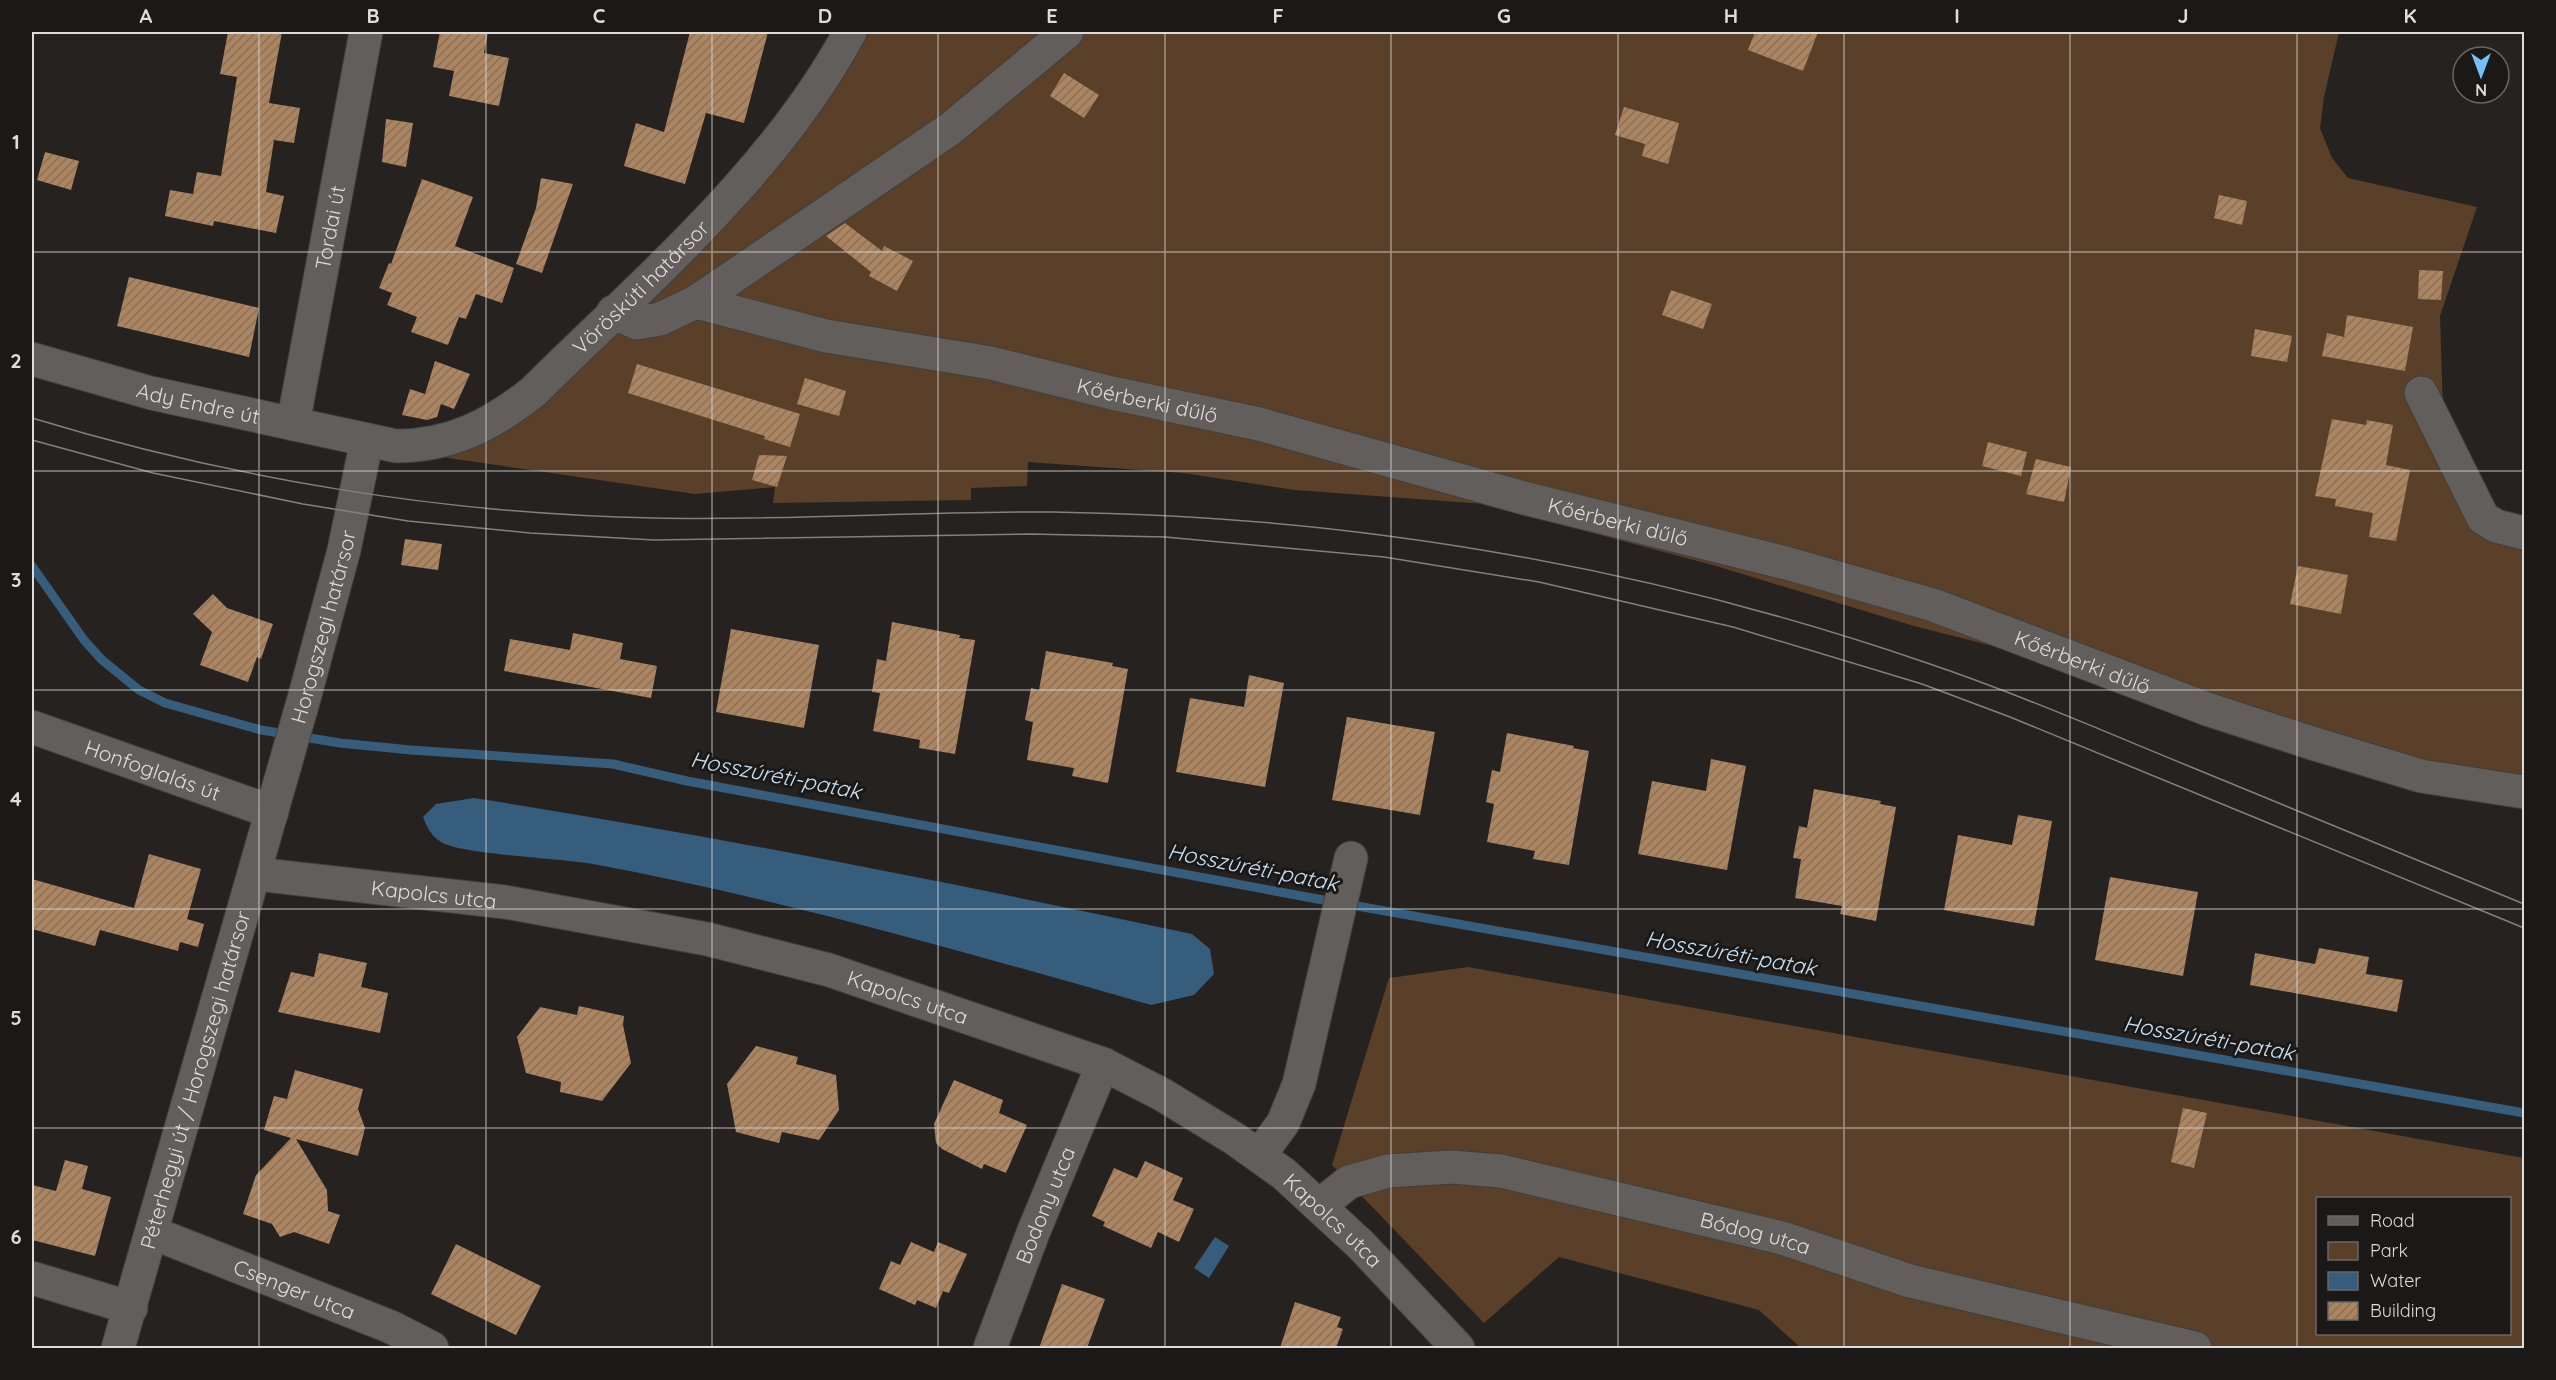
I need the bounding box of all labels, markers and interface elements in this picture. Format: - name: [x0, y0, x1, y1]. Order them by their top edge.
- text: A: [140, 3, 153, 28]
- text: B: [366, 3, 380, 28]
- text: C: [593, 3, 606, 28]
- text: D: [818, 3, 832, 28]
- text: E: [1046, 3, 1058, 28]
- text: F: [1272, 3, 1284, 28]
- text: G: [1497, 3, 1511, 28]
- text: H: [1724, 3, 1738, 28]
- text: I: [1954, 3, 1960, 28]
- text: J: [2177, 3, 2189, 28]
- text: K: [2403, 3, 2417, 28]
- north arrow: [2451, 45, 2511, 105]
- text: N: [2475, 80, 2487, 100]
- text: 1: [12, 129, 20, 154]
- street label: Tordai út: [309, 183, 350, 272]
- street label: Vöröskúti határsor: [567, 214, 714, 360]
- text: 2: [10, 348, 22, 373]
- street label: Kőérberki dűlő: [1074, 372, 1220, 428]
- street label: Ady Endre út: [134, 377, 262, 429]
- street label: Kőérberki dűlő: [1545, 491, 1691, 551]
- street label: Horogszegi határsor: [285, 528, 361, 726]
- text: 3: [11, 567, 21, 592]
- street label: Kőérberki dűlő: [2011, 624, 2154, 699]
- street label: Honfoglalás út: [81, 734, 224, 806]
- water label: Hosszúréti-patak: [688, 745, 866, 806]
- text: 4: [10, 786, 22, 811]
- water label: Hosszúréti-patak: [1165, 837, 1343, 898]
- street label: Kapolcs utca: [370, 874, 498, 914]
- street label: Péterhegyi út / Horogszegi határsor: [134, 908, 256, 1252]
- water label: Hosszúréti-patak: [1643, 924, 1821, 982]
- street label: Kapolcs utca: [844, 964, 972, 1030]
- text: 5: [10, 1005, 22, 1030]
- water label: Hosszúréti-patak: [2121, 1009, 2299, 1067]
- street label: Bodony utca: [1010, 1143, 1080, 1267]
- street label: Kapolcs utca: [1278, 1167, 1388, 1273]
- legend: [2316, 1197, 2511, 1335]
- street label: Bódog utca: [1698, 1206, 1814, 1260]
- text: Road: [2370, 1209, 2415, 1232]
- text: 6: [10, 1224, 22, 1249]
- text: Park: [2370, 1239, 2408, 1262]
- street label: Csenger utca: [230, 1253, 359, 1325]
- text: Water: [2370, 1269, 2421, 1292]
- text: Building: [2370, 1299, 2436, 1322]

